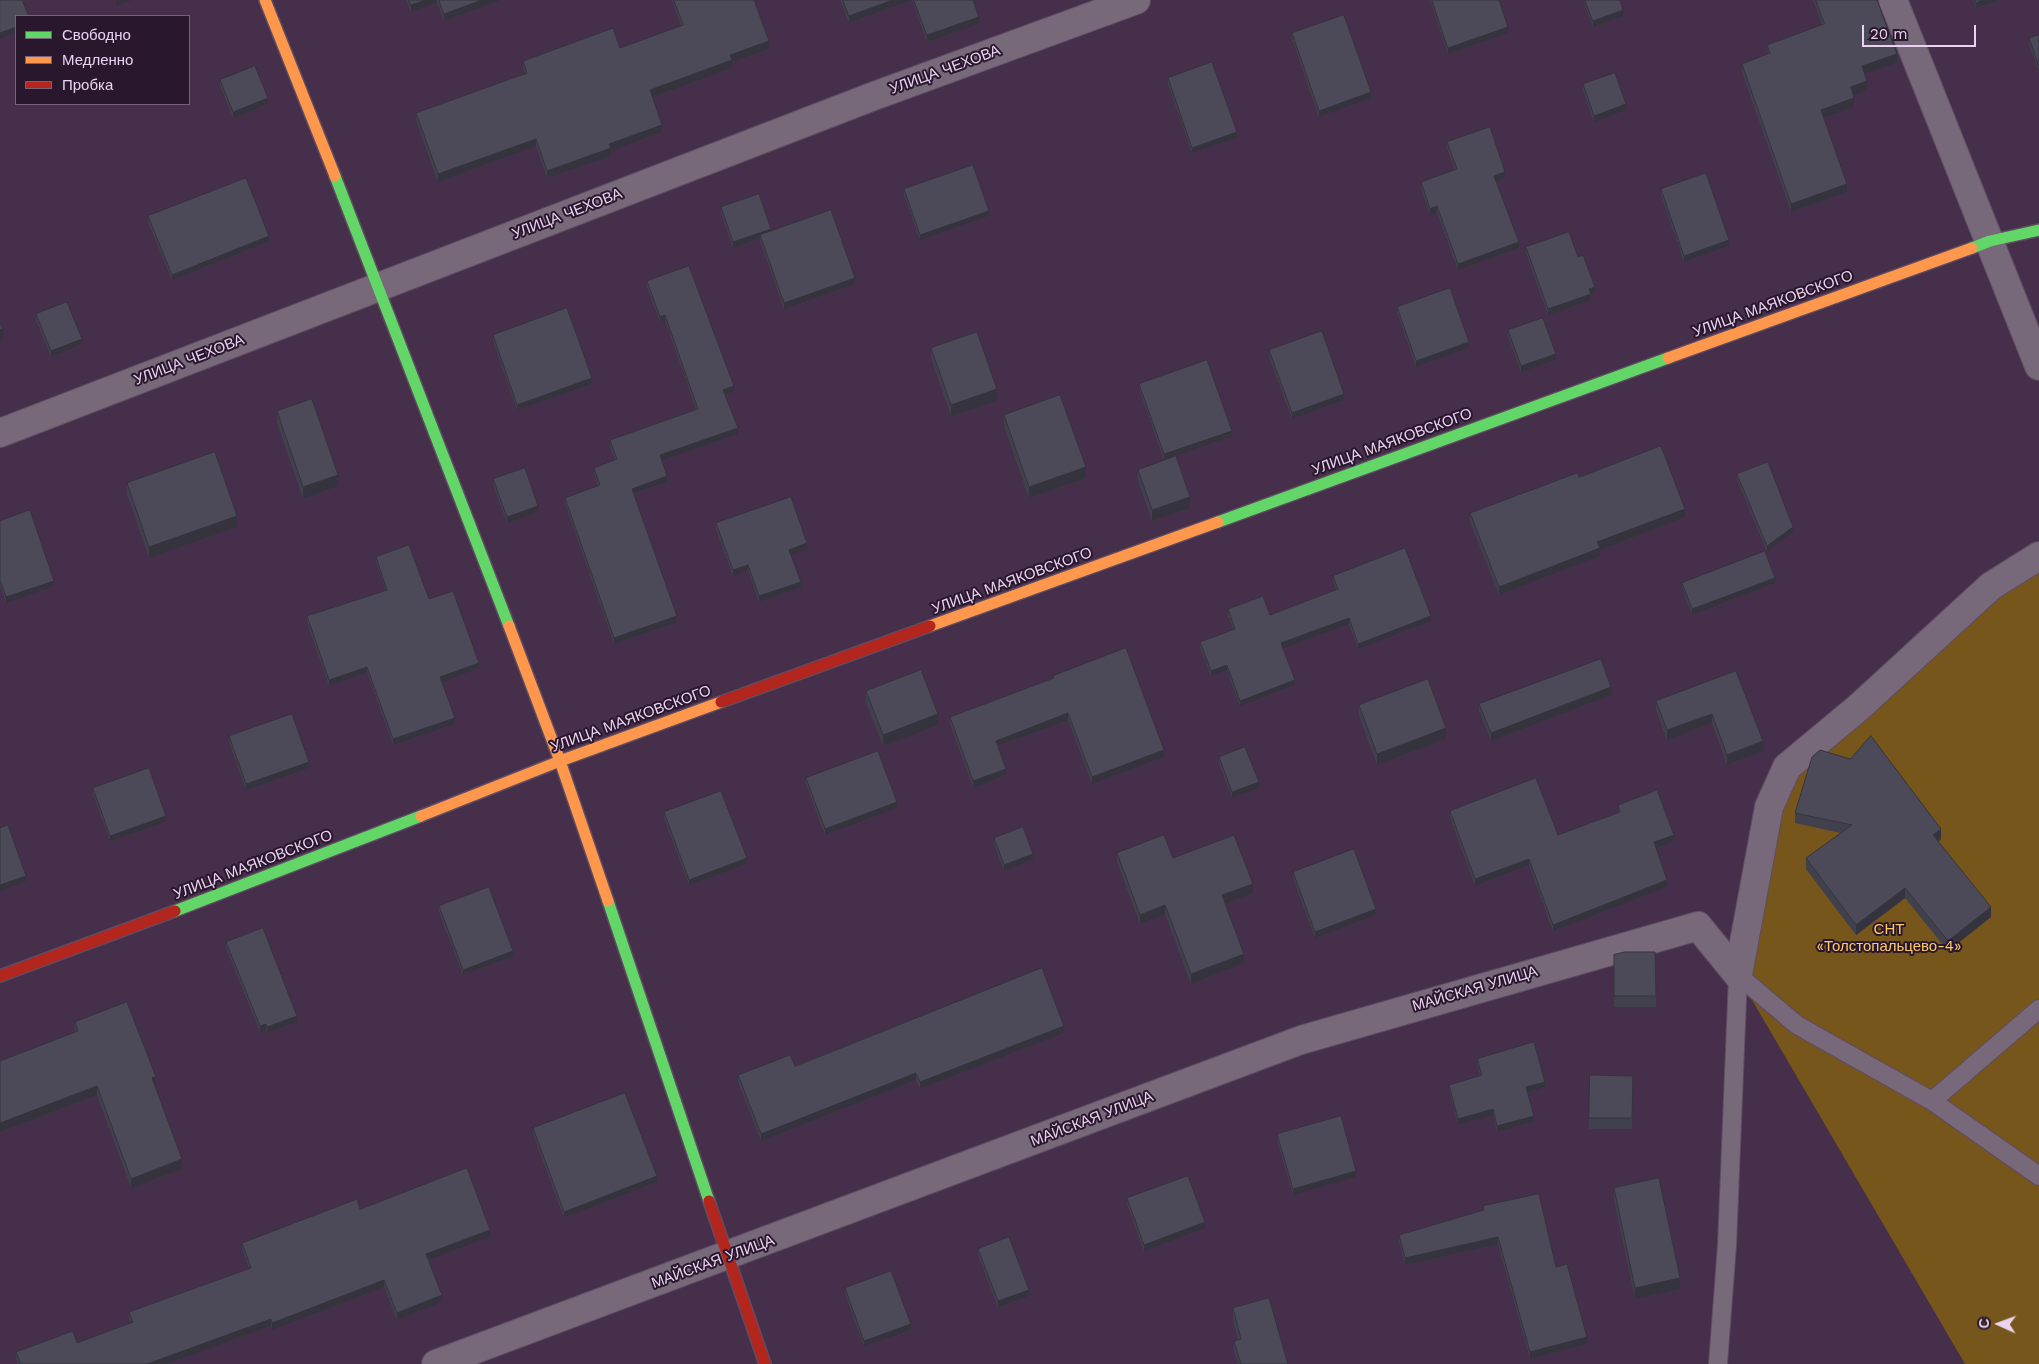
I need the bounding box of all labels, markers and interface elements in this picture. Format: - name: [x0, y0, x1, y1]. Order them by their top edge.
- legend: [15, 15, 190, 105]
- scale bar: [1864, 15, 1978, 47]
- text: 20 m: [1870, 25, 1908, 43]
- text: Свободно: [62, 26, 131, 44]
- street label: УЛИЦА ЧЕХОВА: [887, 42, 1003, 98]
- text: Медленно: [62, 51, 133, 69]
- text: Пробка: [62, 76, 113, 94]
- street label: УЛИЦА ЧЕХОВА: [509, 185, 625, 243]
- street label: УЛИЦА МАЯКОВСКОГО: [1691, 267, 1855, 341]
- street label: УЛИЦА ЧЕХОВА: [131, 331, 247, 389]
- street label: УЛИЦА МАЯКОВСКОГО: [1310, 405, 1474, 479]
- street label: УЛИЦА МАЯКОВСКОГО: [930, 544, 1094, 618]
- street label: УЛИЦА МАЯКОВСКОГО: [549, 682, 713, 756]
- street label: УЛИЦА МАЯКОВСКОГО: [171, 826, 335, 904]
- park label: СНТ «Толстопальцево-4»: [1817, 921, 1961, 956]
- street label: МАЙСКАЯ УЛИЦА: [1410, 962, 1540, 1016]
- street label: МАЙСКАЯ УЛИЦА: [1028, 1087, 1156, 1151]
- street label: МАЙСКАЯ УЛИЦА: [649, 1231, 777, 1293]
- north arrow: [1974, 1299, 2024, 1349]
- text: С: [1976, 1318, 1992, 1329]

